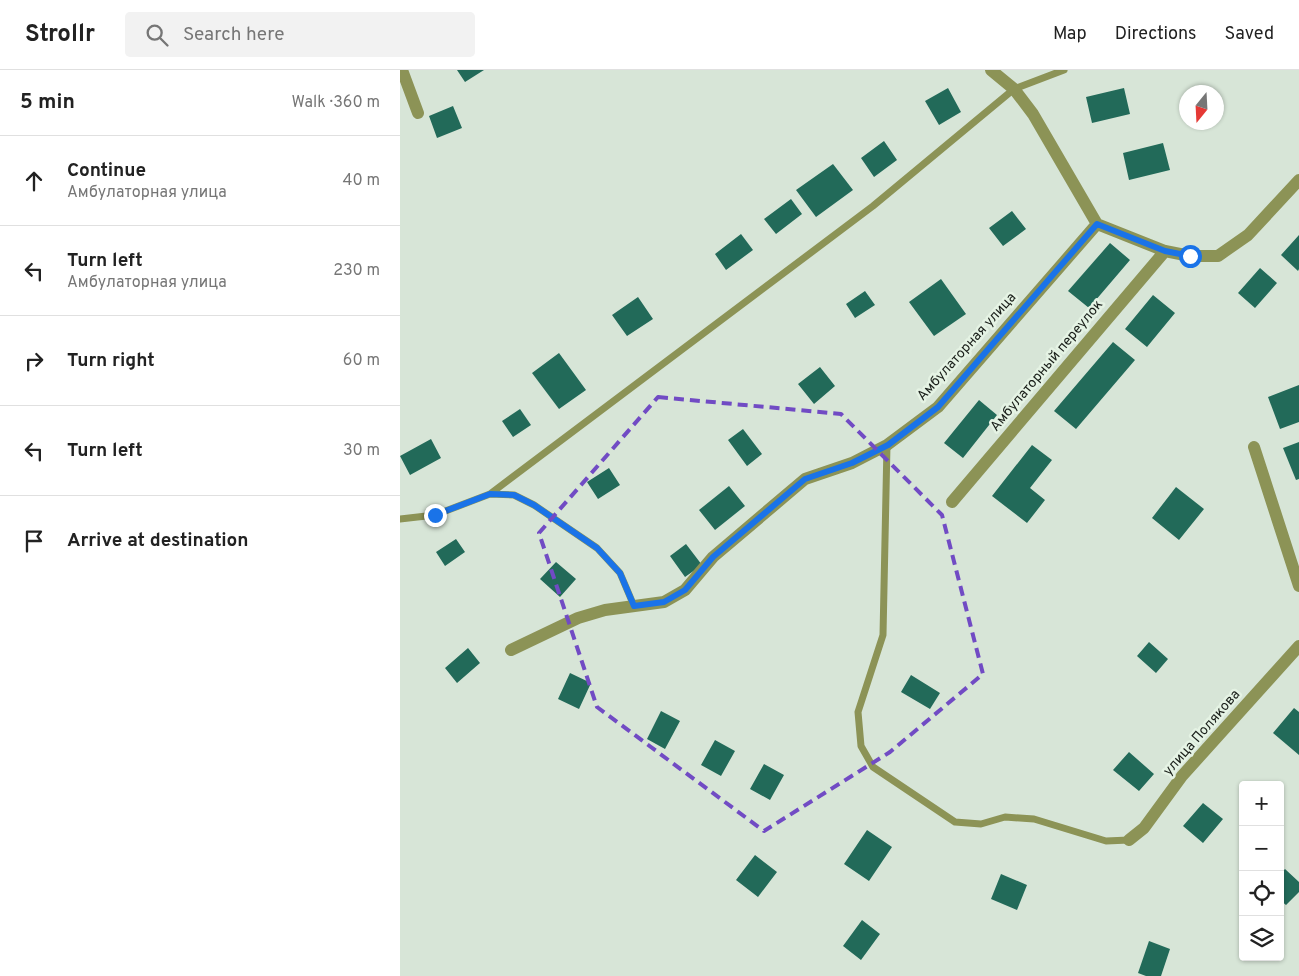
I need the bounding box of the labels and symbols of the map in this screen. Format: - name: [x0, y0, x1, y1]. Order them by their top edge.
- north arrow: [1179, 85, 1224, 130]
- route start: [1179, 245, 1202, 268]
- street label: Амбулаторная улица: [914, 289, 1020, 405]
- street label: Амбулаторный переулок: [987, 297, 1107, 435]
- route end: [424, 504, 447, 527]
- street label: улица Полякова: [1160, 686, 1244, 780]

